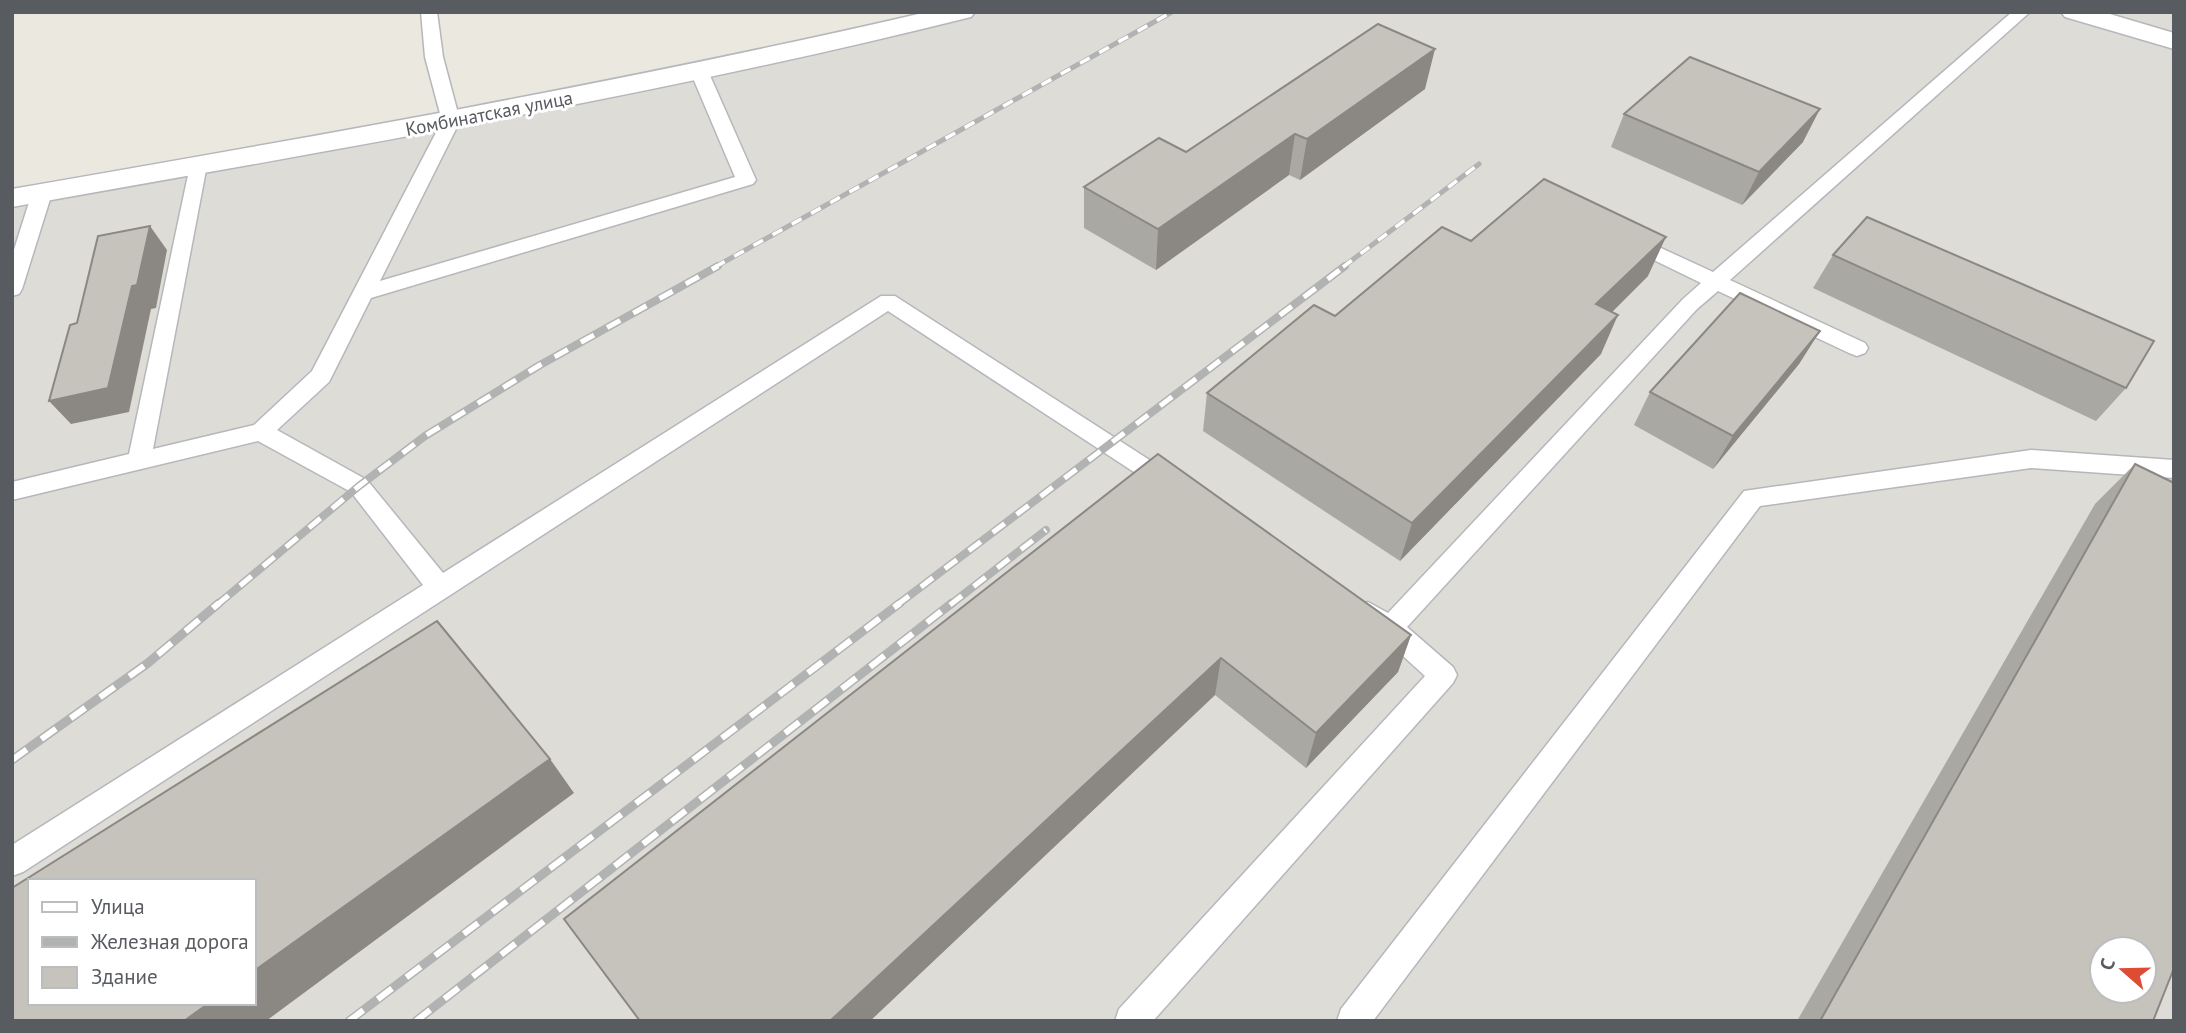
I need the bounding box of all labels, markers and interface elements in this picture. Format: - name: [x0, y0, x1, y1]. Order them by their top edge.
- street label: Комбинатская улица: [403, 85, 575, 141]
- legend: [28, 879, 256, 1005]
- text: Улица: [91, 893, 145, 920]
- text: Железная дорога: [90, 928, 249, 955]
- north arrow: [2088, 935, 2158, 1005]
- text: С: [2094, 955, 2120, 973]
- text: Здание: [91, 963, 158, 990]

